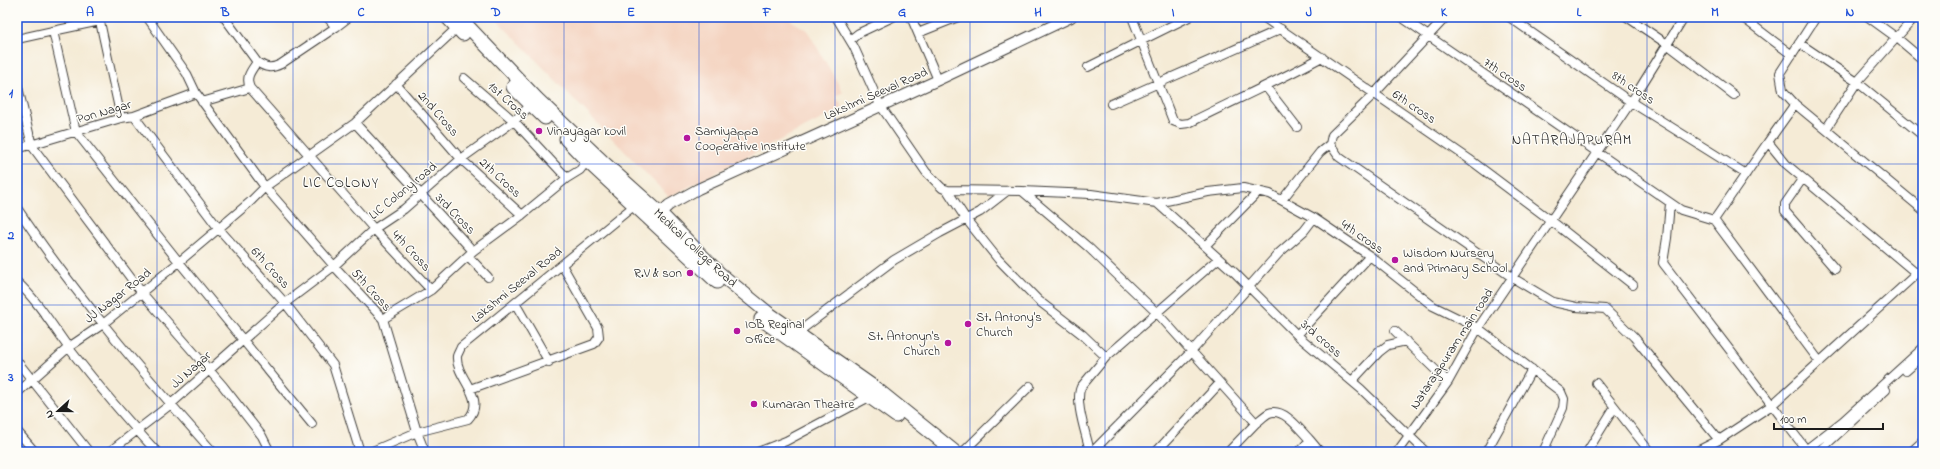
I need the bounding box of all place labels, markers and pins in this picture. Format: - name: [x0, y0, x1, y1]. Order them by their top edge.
- place label: Vinayagar kovil: [546, 122, 626, 142]
- place label: Samiyappa Cooperative Institute: [695, 122, 806, 156]
- marker: Vinayagar kovil: [534, 126, 544, 136]
- marker: Samiyappa Cooperative Institute: [682, 133, 692, 143]
- place label: Wisdom Nursery and Primary School: [1403, 244, 1507, 279]
- marker: Wisdom Nursery and Primary School: [1390, 255, 1400, 265]
- place label: R.V & son: [634, 264, 682, 283]
- marker: R.V & son: [685, 268, 695, 278]
- place label: St. Antony's Church: [976, 308, 1042, 342]
- place label: IOB Reginal Office: [745, 315, 805, 349]
- marker: St. Antony's Church: [963, 319, 973, 329]
- marker: IOB Reginal Office: [732, 326, 742, 336]
- place label: St. Antonyn's Church: [868, 327, 940, 361]
- marker: St. Antonyn's Church: [943, 338, 953, 348]
- place label: Kumaran Theatre: [762, 395, 854, 414]
- marker: Kumaran Theatre: [749, 399, 759, 409]

